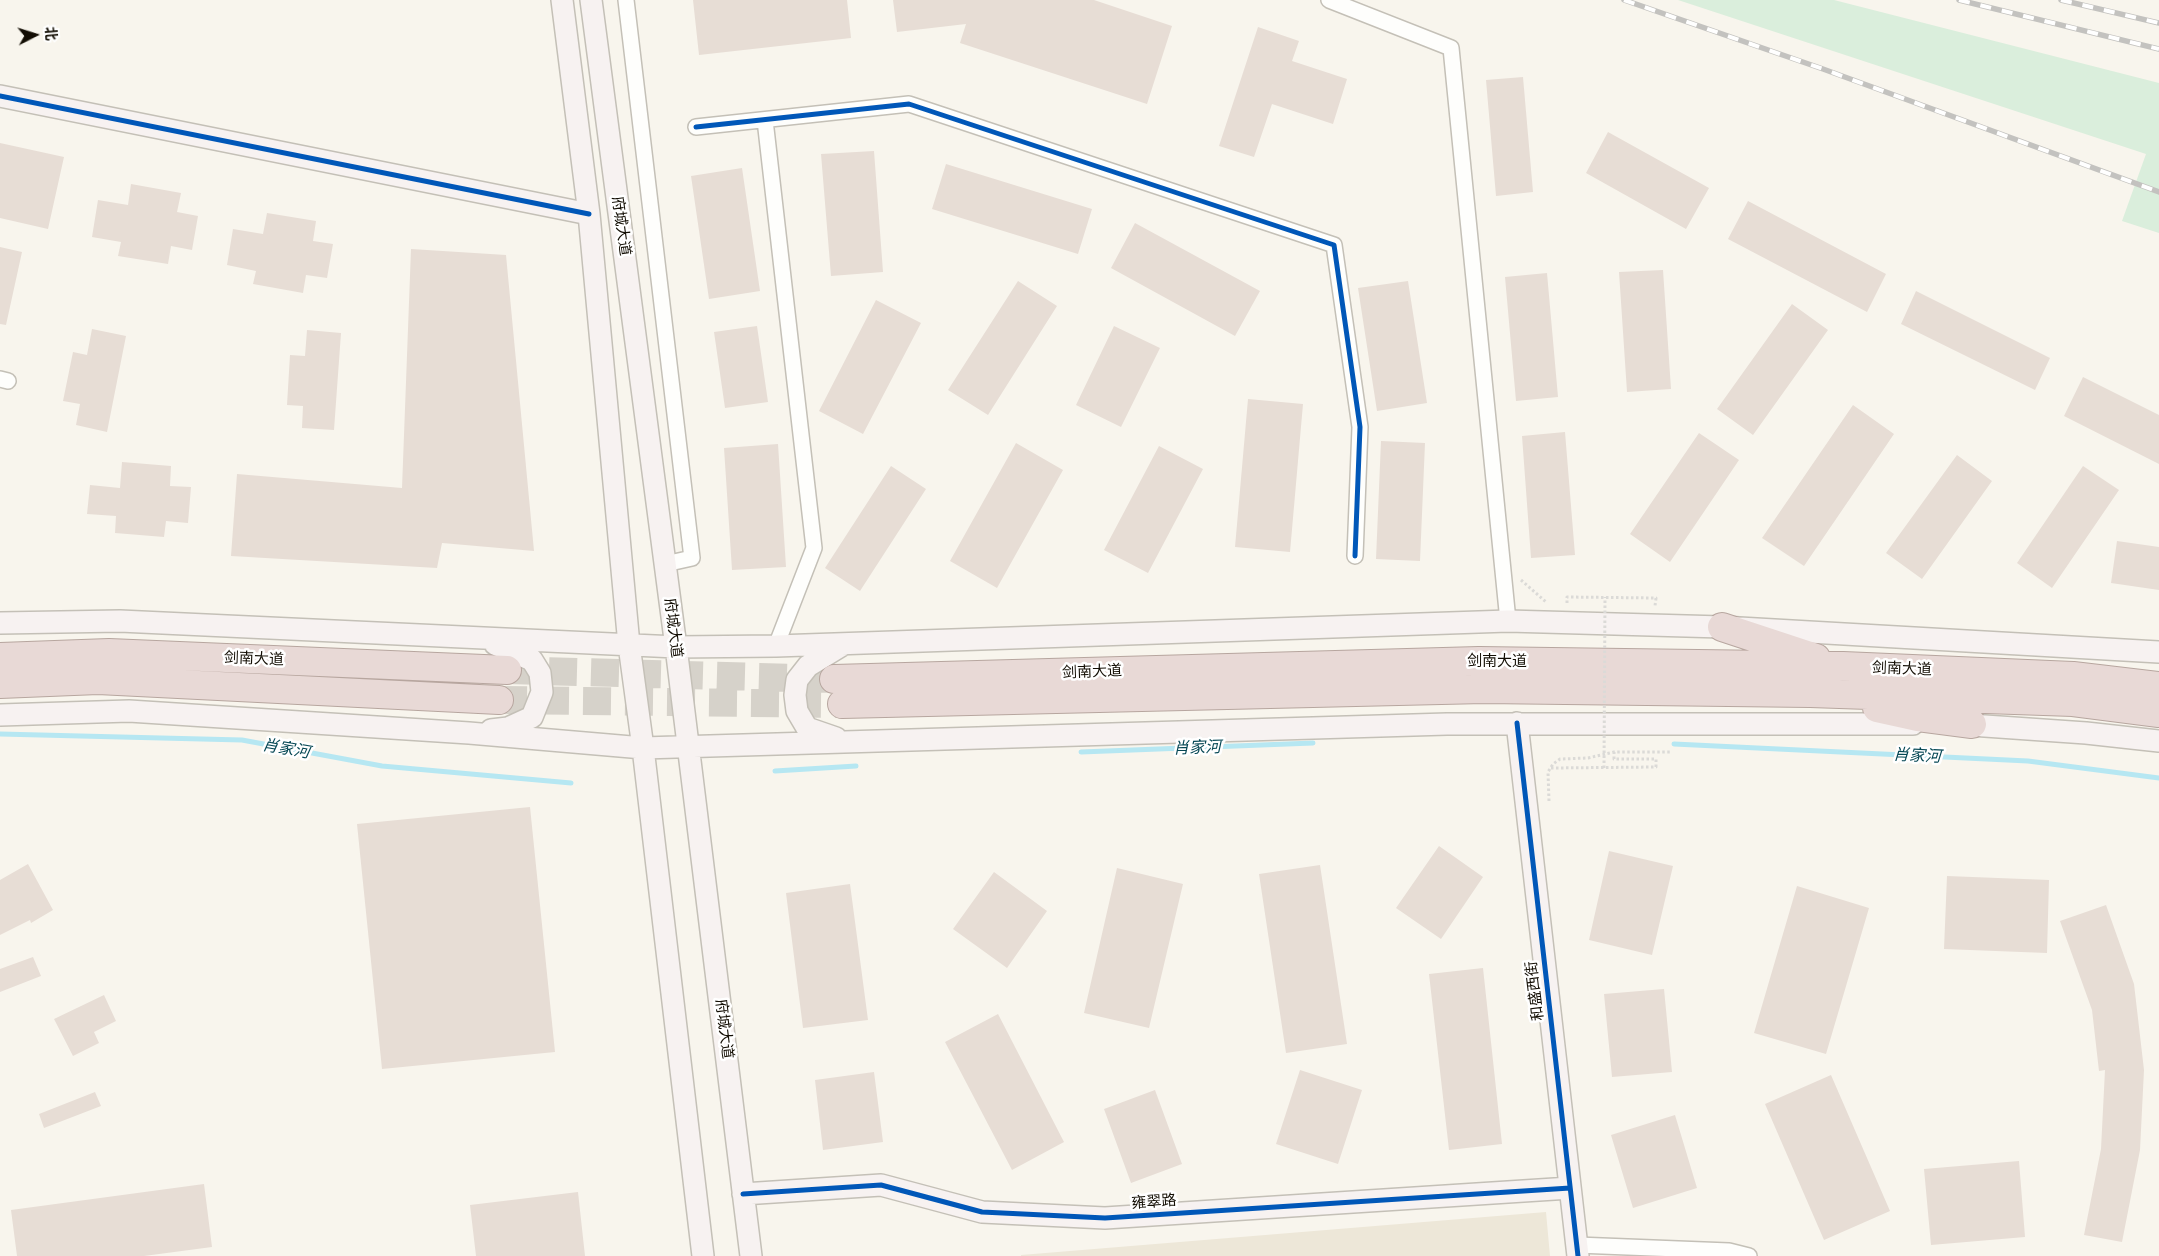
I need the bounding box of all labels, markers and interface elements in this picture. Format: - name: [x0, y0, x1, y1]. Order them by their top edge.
- north arrow: [10, 10, 60, 60]
- text: 北: [41, 26, 60, 41]
- street label: 府城大道: [608, 195, 634, 257]
- street label: 府城大道: [660, 597, 686, 659]
- street label: 剑南大道: [224, 649, 284, 669]
- street label: 剑南大道: [1467, 653, 1527, 671]
- street label: 剑南大道: [1872, 659, 1932, 679]
- street label: 剑南大道: [1062, 662, 1122, 682]
- water label: 肖家河: [261, 735, 311, 763]
- water label: 肖家河: [1173, 738, 1221, 758]
- water label: 肖家河: [1893, 745, 1941, 767]
- street label: 和盛西街: [1522, 960, 1548, 1022]
- street label: 府城大道: [711, 998, 737, 1060]
- street label: 雍翠路: [1131, 1191, 1177, 1213]

